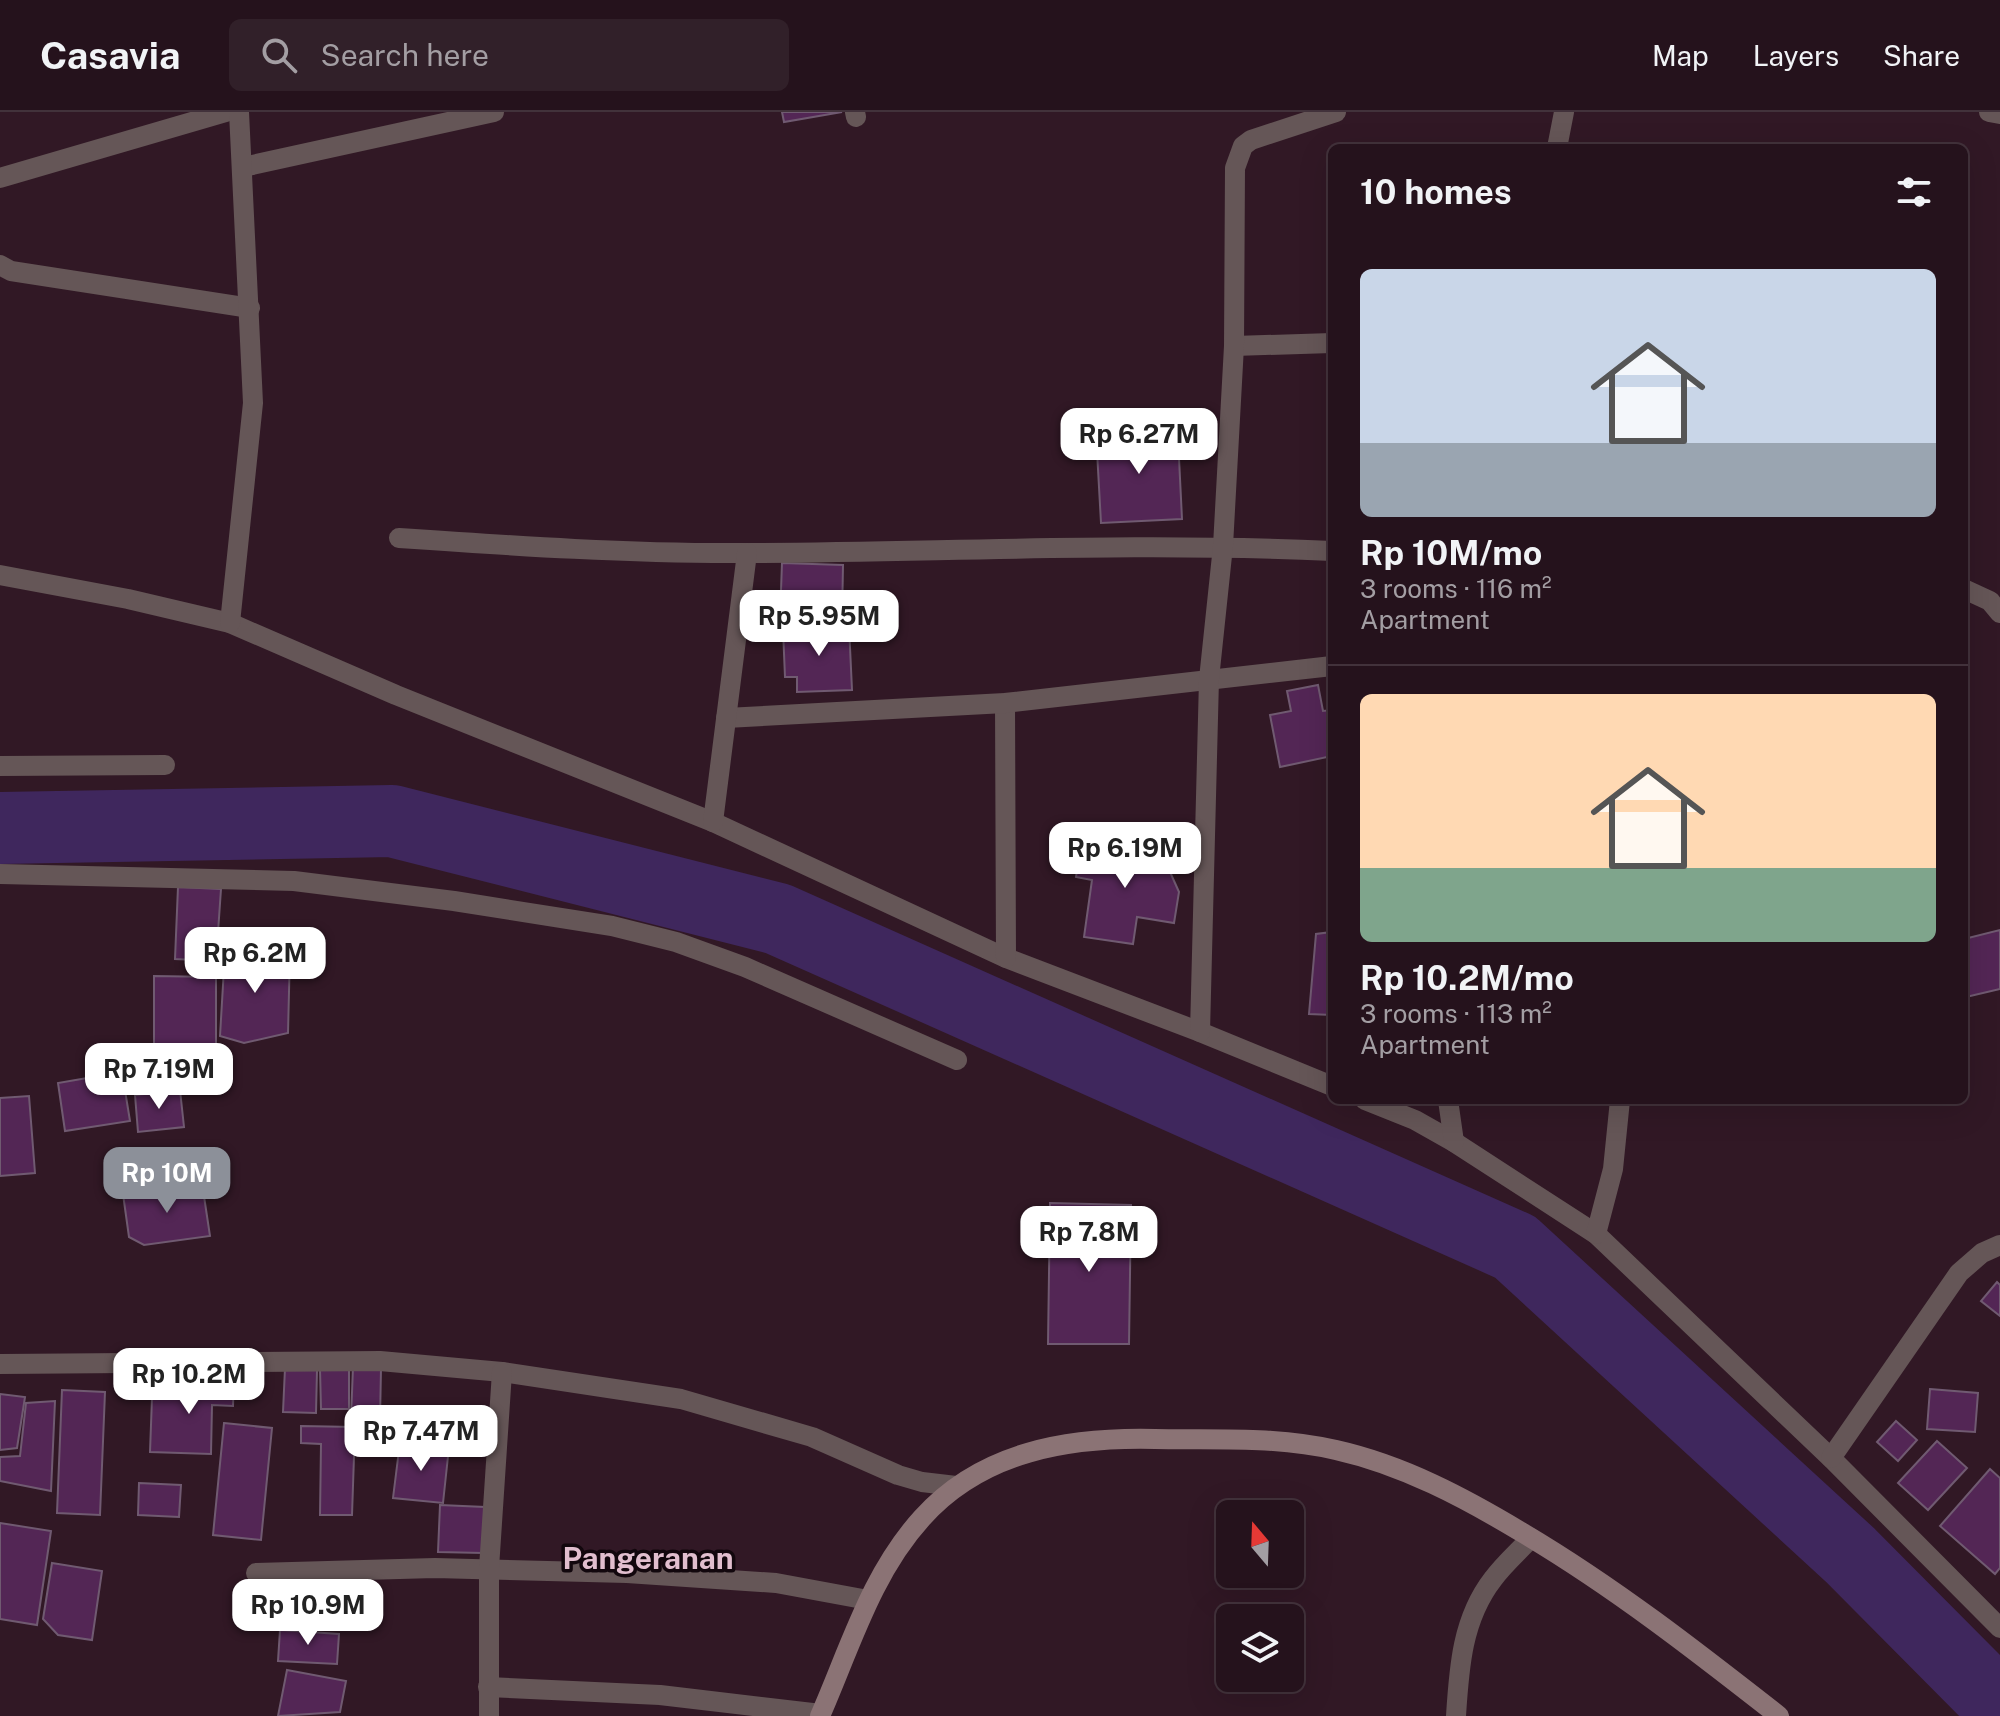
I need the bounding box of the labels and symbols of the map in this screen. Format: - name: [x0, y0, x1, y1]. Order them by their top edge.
- pin: Rp 6.27M: [1056, 408, 1222, 476]
- pin: Rp 5.95M: [736, 590, 902, 658]
- pin: Rp 6.19M: [1042, 822, 1208, 890]
- pin: Rp 6.2M: [181, 927, 329, 995]
- pin: Rp 7.19M: [76, 1043, 242, 1111]
- pin: Rp 10M: [102, 1147, 232, 1215]
- pin: Rp 7.8M: [1015, 1206, 1163, 1274]
- pin: Rp 10.2M: [106, 1348, 272, 1416]
- pin: Rp 7.47M: [338, 1405, 504, 1473]
- north arrow: [1216, 1500, 1304, 1588]
- district label: Pangeranan: [562, 1540, 734, 1576]
- pin: Rp 10.9M: [225, 1579, 391, 1647]

